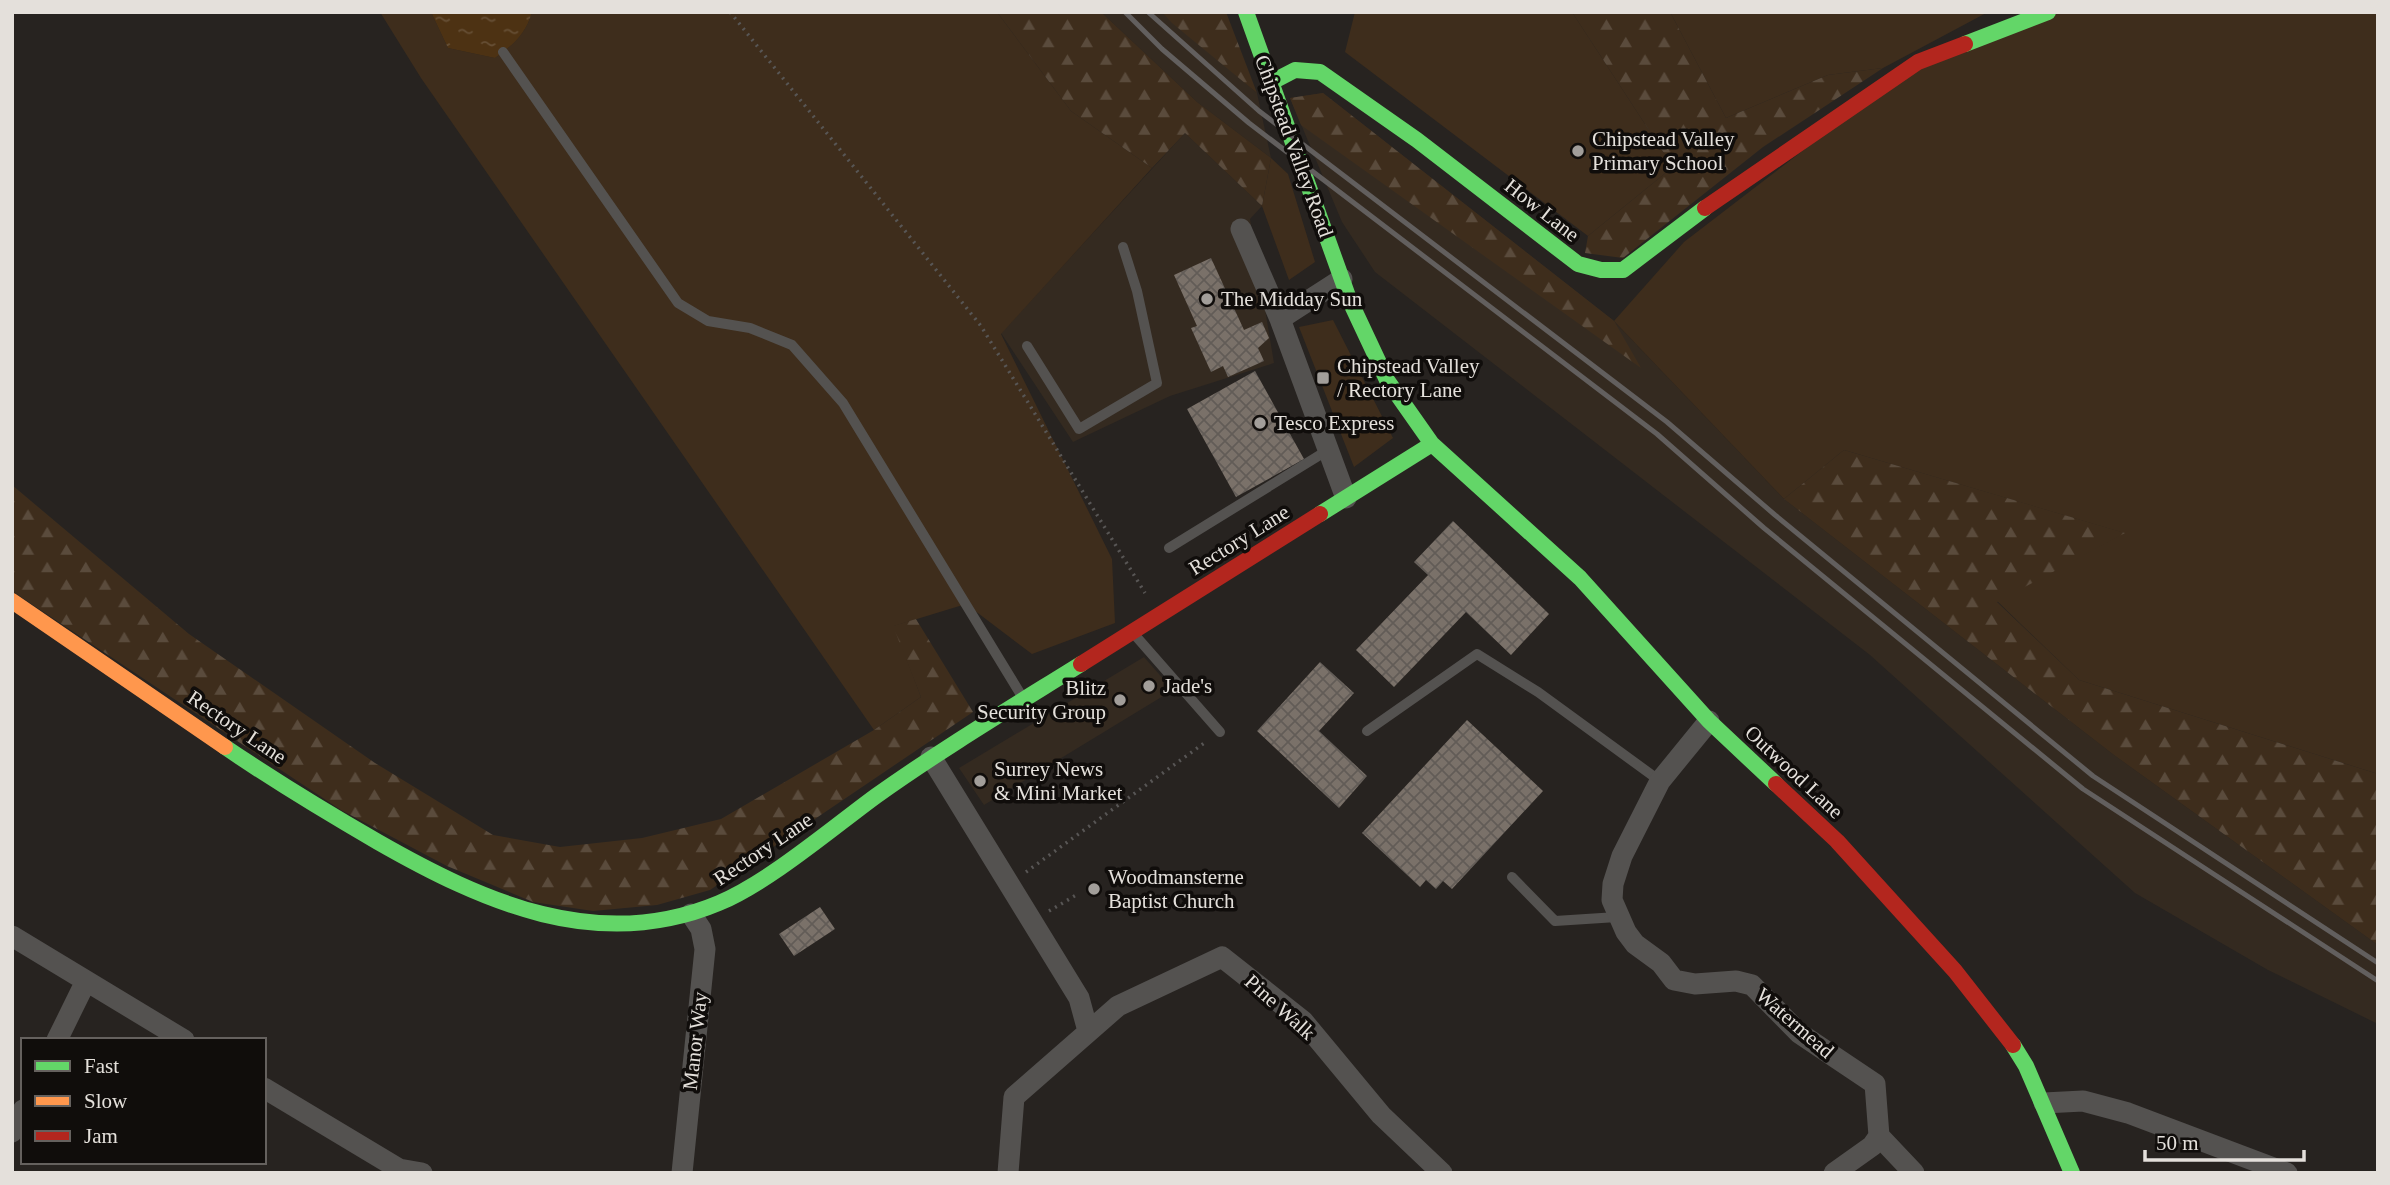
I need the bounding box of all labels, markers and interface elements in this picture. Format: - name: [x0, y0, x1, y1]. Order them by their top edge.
- street label: Chipstead Valley Road: [1250, 52, 1338, 241]
- place label: Chipstead Valley Primary School: [1592, 127, 1735, 175]
- marker: Chipstead Valley Primary School: [1570, 143, 1586, 159]
- street label: How Lane: [1500, 173, 1584, 247]
- place label: The Midday Sun: [1221, 287, 1363, 311]
- marker: The Midday Sun: [1199, 291, 1215, 307]
- place label: Chipstead Valley / Rectory Lane: [1337, 354, 1480, 402]
- marker: Chipstead Valley / Rectory Lane: [1315, 370, 1331, 386]
- place label: Tesco Express: [1274, 411, 1394, 435]
- marker: Tesco Express: [1252, 415, 1268, 431]
- street label: Rectory Lane: [1184, 500, 1294, 580]
- place label: Jade's: [1163, 674, 1212, 698]
- place label: Blitz Security Group: [977, 676, 1106, 724]
- marker: Jade's: [1141, 678, 1157, 694]
- street label: Rectory Lane: [183, 685, 291, 769]
- marker: Blitz Security Group: [1112, 692, 1128, 708]
- street label: Outwood Lane: [1740, 720, 1848, 824]
- place label: Surrey News & Mini Market: [994, 757, 1122, 805]
- marker: Surrey News & Mini Market: [972, 773, 988, 789]
- street label: Rectory Lane: [709, 807, 817, 891]
- place label: Woodmansterne Baptist Church: [1108, 865, 1244, 913]
- marker: Woodmansterne Baptist Church: [1086, 881, 1102, 897]
- street label: Pine Walk: [1240, 969, 1320, 1045]
- street label: Watermead: [1751, 983, 1839, 1064]
- street label: Manor Way: [678, 990, 712, 1091]
- legend: [21, 1038, 266, 1164]
- text: Fast: [84, 1054, 119, 1078]
- text: Slow: [84, 1089, 128, 1113]
- scale bar: [2145, 1118, 2304, 1162]
- text: Jam: [84, 1124, 118, 1148]
- text: 50 m: [2156, 1131, 2199, 1155]

